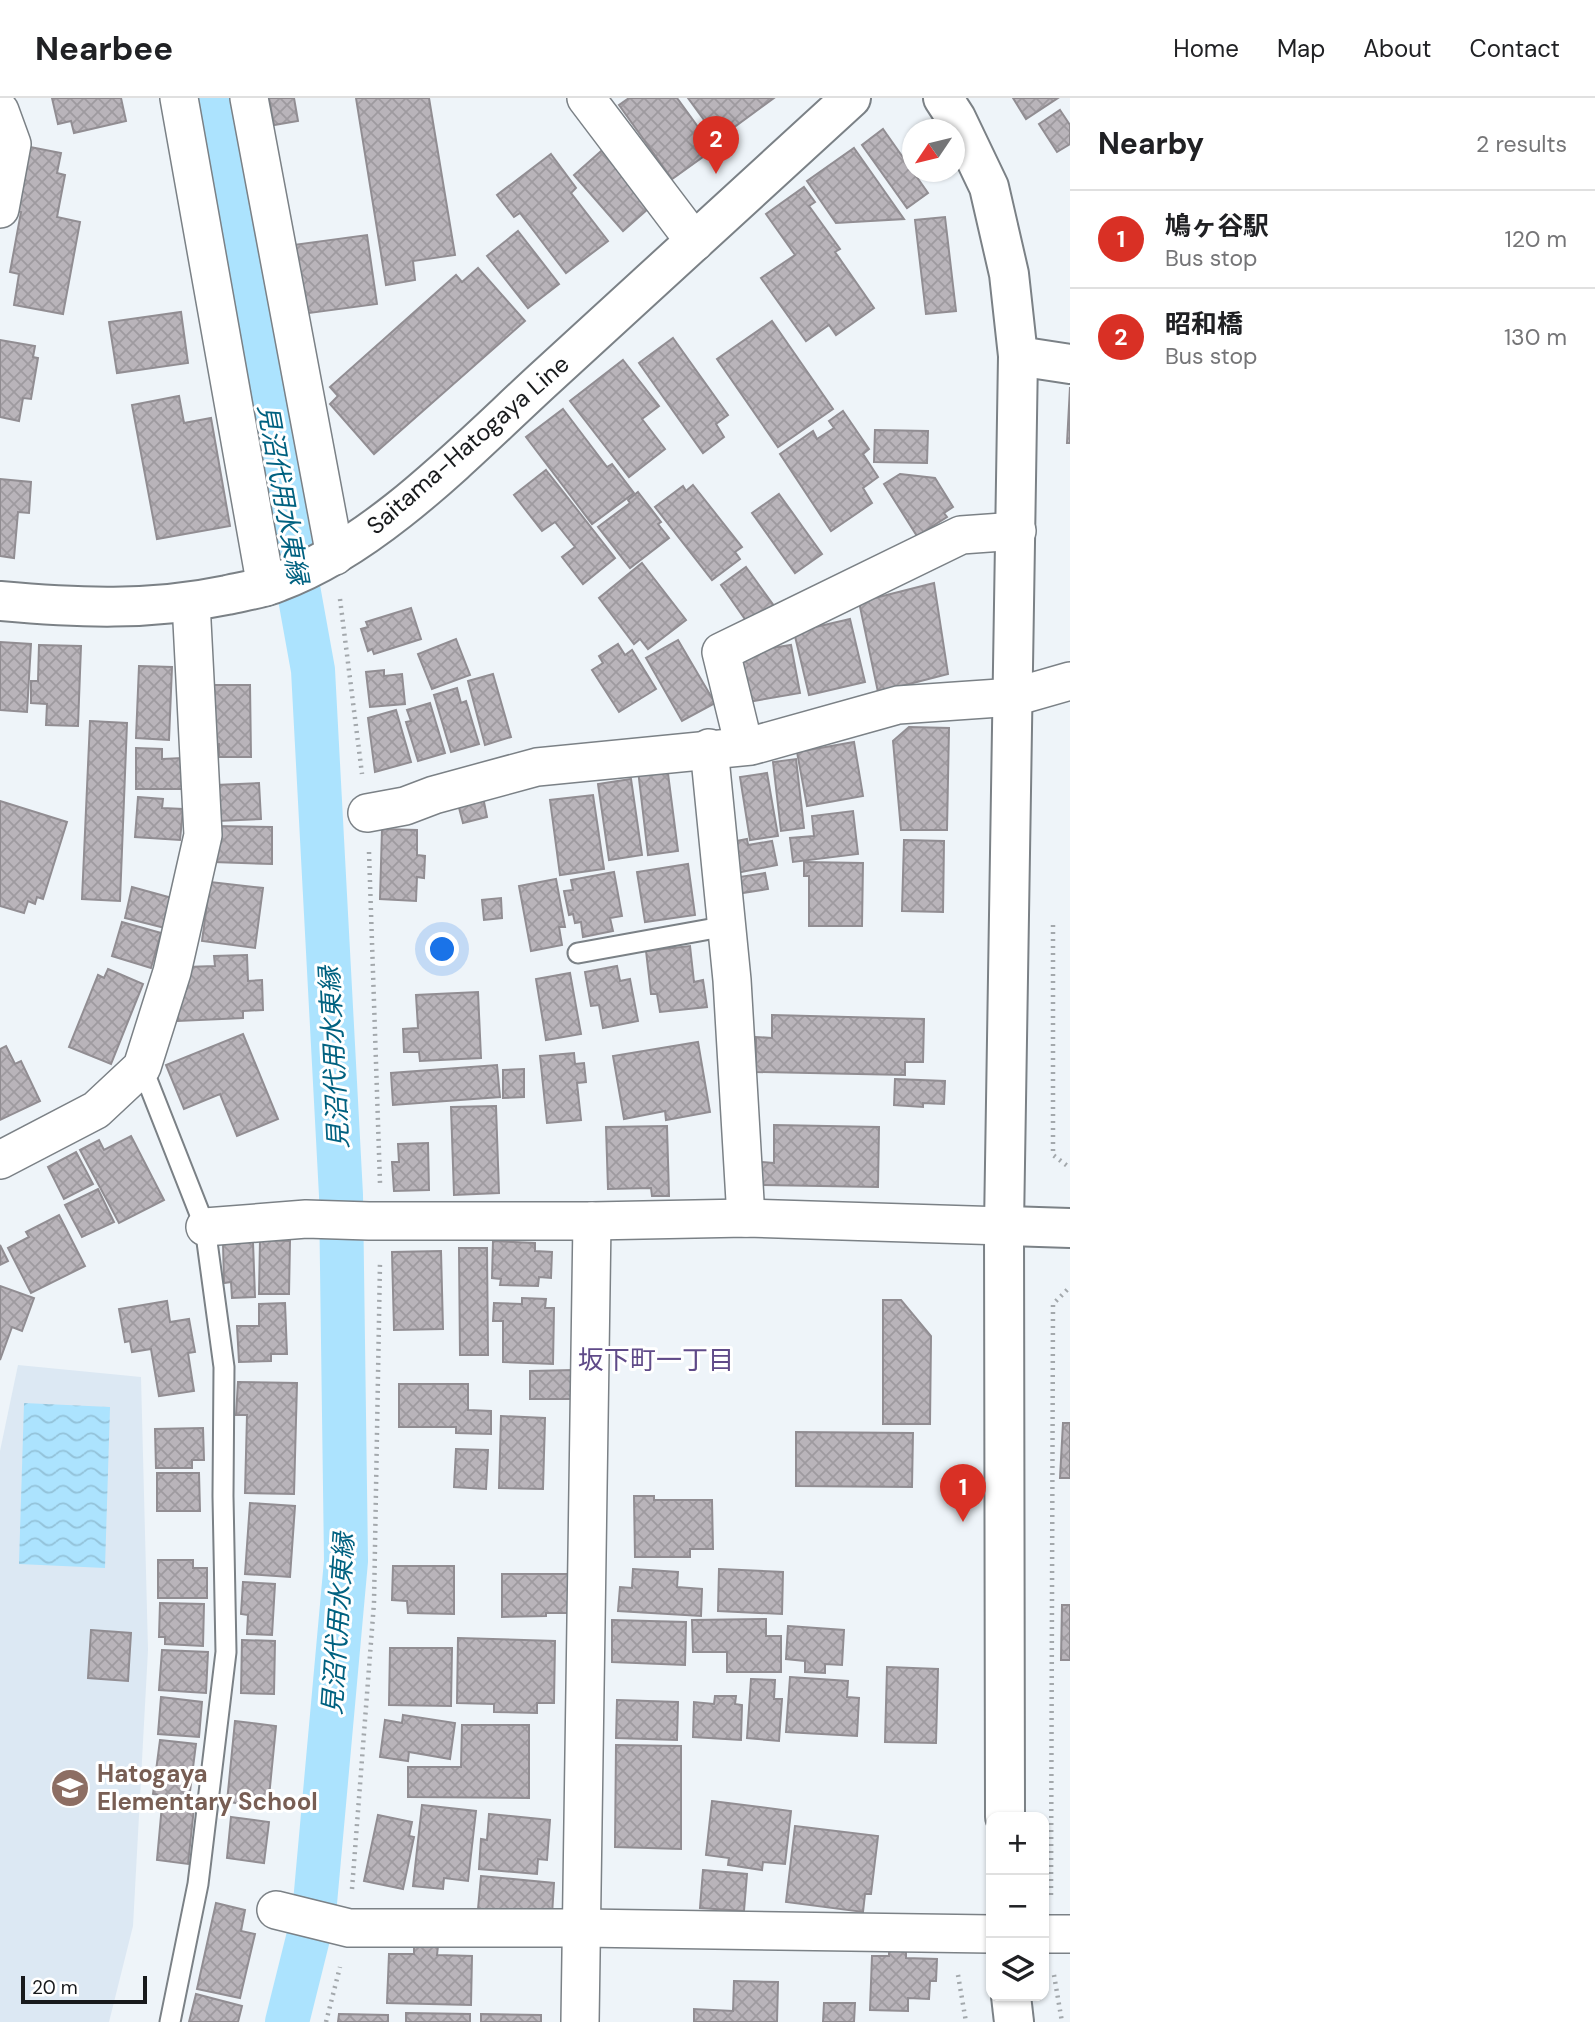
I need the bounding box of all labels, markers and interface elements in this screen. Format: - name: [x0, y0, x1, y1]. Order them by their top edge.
- text: Nearbee: [35, 27, 173, 70]
- text: Home: [1173, 33, 1239, 64]
- text: Map: [1277, 33, 1325, 64]
- text: About: [1363, 33, 1432, 64]
- text: Contact: [1470, 33, 1560, 64]
- pin: 2: [693, 116, 739, 174]
- north arrow: [902, 119, 965, 182]
- text: Nearby: [1098, 124, 1204, 163]
- text: 2 results: [1476, 129, 1567, 159]
- text: 鳩ヶ谷駅: [1165, 209, 1269, 243]
- text: 1: [1117, 224, 1125, 254]
- text: 120 m: [1504, 224, 1567, 254]
- text: Bus stop: [1165, 243, 1257, 273]
- text: 昭和橋: [1165, 307, 1243, 341]
- text: 2: [1114, 322, 1128, 352]
- text: 130 m: [1504, 322, 1567, 352]
- text: Bus stop: [1165, 341, 1257, 371]
- street label: Saitama-Hatogaya Line: [360, 348, 575, 541]
- water label: 見沼代用水東縁: [250, 401, 316, 590]
- your location: [425, 932, 459, 966]
- water label: 見沼代用水東縁: [312, 963, 356, 1150]
- district label: 坂下町一丁目: [578, 1343, 734, 1377]
- pin: 1: [940, 1464, 986, 1522]
- water label: 見沼代用水東縁: [315, 1529, 362, 1716]
- place label: Hatogaya Elementary School: [97, 1758, 318, 1817]
- school or university icon: Hatogaya Elementary School: [49, 1767, 91, 1809]
- map controls: [986, 1812, 1049, 2001]
- button: +: [986, 1812, 1049, 1875]
- button: −: [986, 1875, 1049, 1938]
- button: layers: [986, 1938, 1049, 2001]
- scale bar: [21, 1973, 147, 2005]
- text: 20 m: [32, 1975, 78, 2000]

